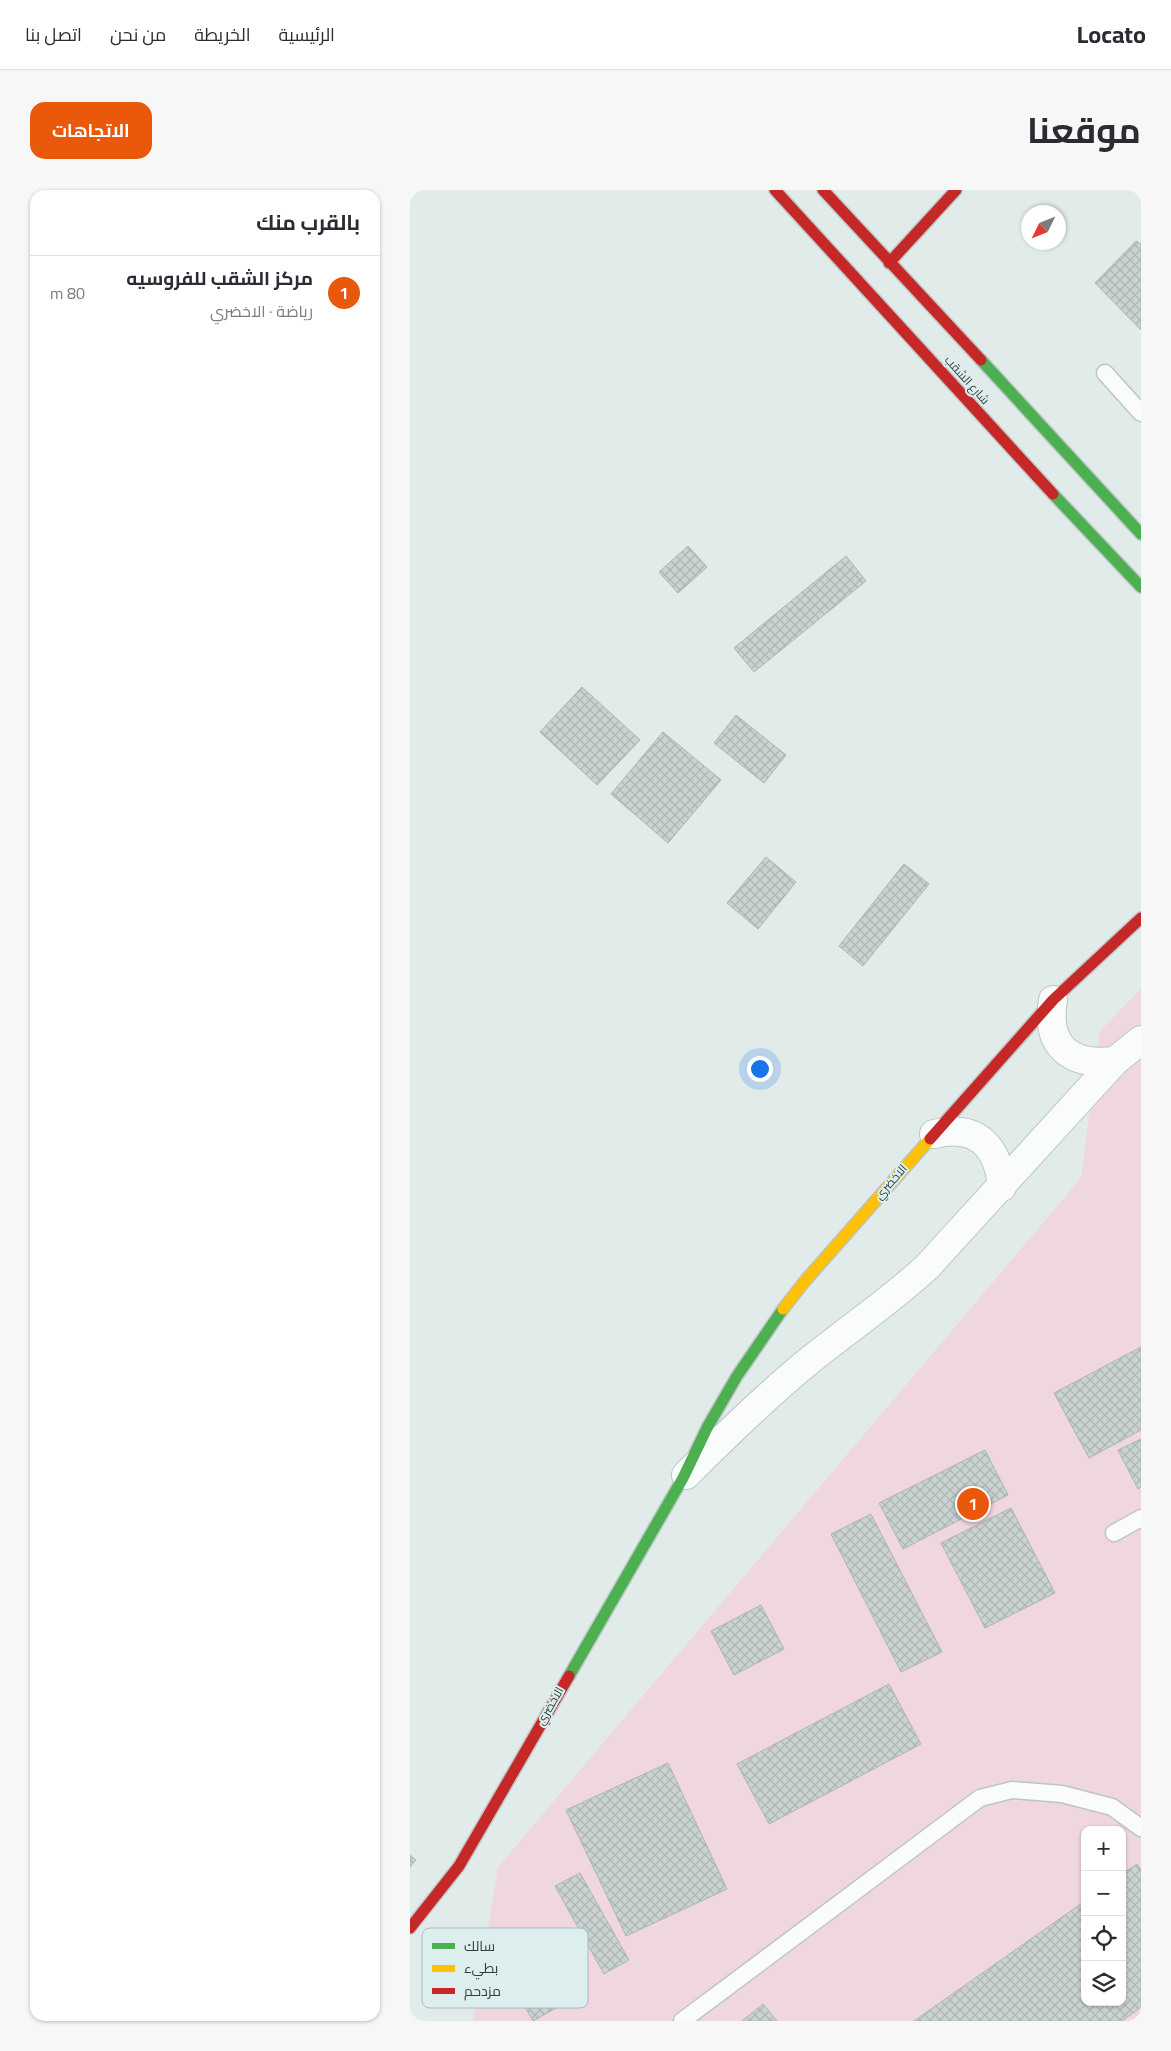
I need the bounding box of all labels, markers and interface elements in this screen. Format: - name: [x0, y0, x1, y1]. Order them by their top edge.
- text: Locato: [1077, 12, 1146, 57]
- text: اتصل بنا: [25, 18, 82, 51]
- text: من نحن: [110, 18, 166, 51]
- text: الخريطة: [194, 18, 250, 51]
- text: الرئيسية: [278, 18, 335, 51]
- text: موقعنا: [1027, 97, 1141, 163]
- button: الاتجاهات: [30, 102, 152, 159]
- text: بالقرب منك: [256, 203, 360, 242]
- north arrow: [1021, 205, 1066, 250]
- text: مركز الشقب للفروسيه: [126, 260, 313, 296]
- text: 80 m: [50, 278, 85, 308]
- text: 1: [340, 278, 348, 308]
- text: رياضة · الاخضري: [210, 296, 313, 326]
- street label: شارع الشقب: [939, 350, 996, 410]
- your location: [747, 1056, 773, 1082]
- street label: الاخضري: [868, 1158, 913, 1205]
- pin: 1: [957, 1485, 989, 1523]
- street label: الاخضري: [529, 1682, 570, 1730]
- map controls: [1081, 1826, 1126, 2006]
- button: +: [1081, 1826, 1126, 1871]
- button: −: [1081, 1871, 1126, 1916]
- button: locate: [1081, 1916, 1126, 1961]
- legend: [422, 1928, 588, 2008]
- text: سالك: [464, 1933, 495, 1959]
- text: بطيء: [464, 1955, 498, 1981]
- button: layers: [1081, 1961, 1126, 2006]
- text: مزدحم: [464, 1978, 501, 2004]

